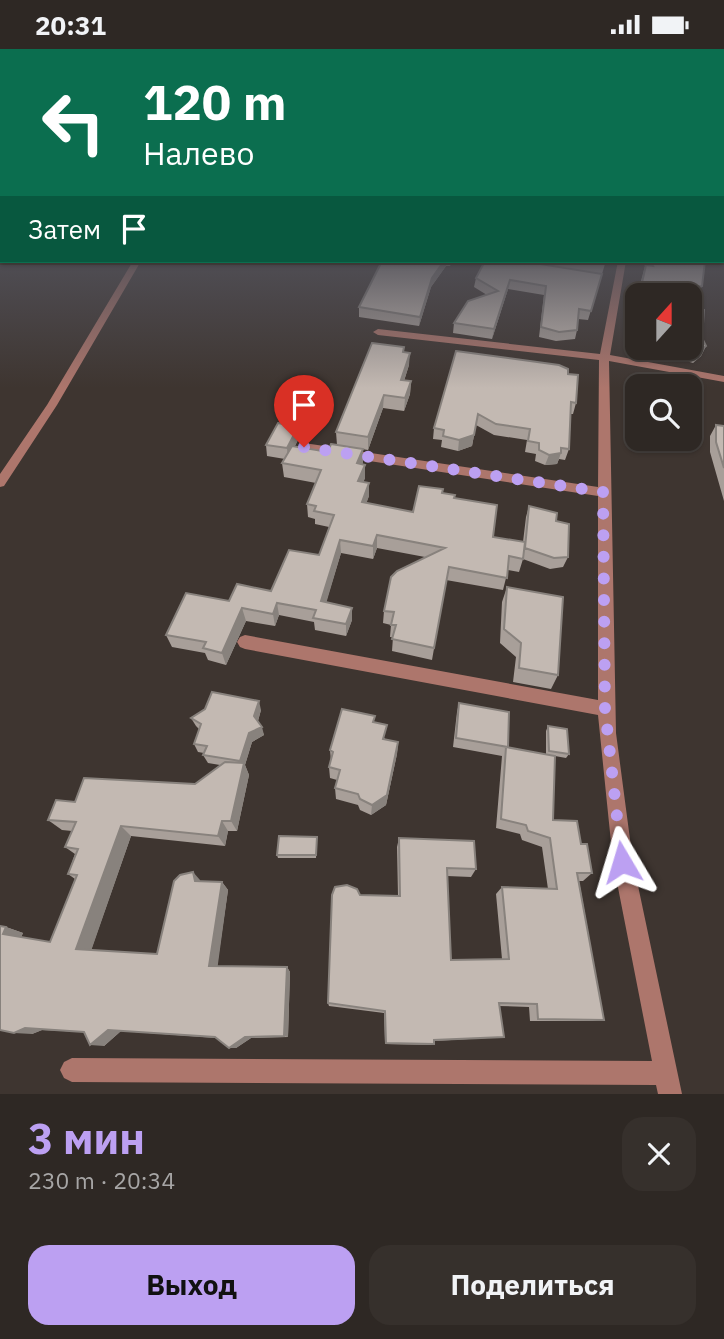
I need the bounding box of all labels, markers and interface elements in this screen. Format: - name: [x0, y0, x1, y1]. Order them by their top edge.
- text: 20:31: [35, 8, 106, 42]
- text: 120 m: [143, 70, 287, 133]
- icon: left: [28, 77, 119, 168]
- text: Налево: [143, 132, 254, 174]
- icon: arrive: [115, 210, 153, 248]
- text: Затем: [28, 212, 101, 246]
- north arrow: [625, 283, 702, 361]
- map controls: [625, 283, 702, 451]
- button: search: [625, 374, 702, 451]
- pin: [274, 375, 334, 447]
- icon: arrive: [285, 386, 323, 424]
- position arrow: [585, 825, 659, 899]
- text: 3 мин: [28, 1111, 145, 1166]
- button: close: [622, 1117, 696, 1191]
- text: 230 m · 20:34: [28, 1165, 175, 1195]
- button: Выход: [28, 1245, 355, 1325]
- button: Поделиться: [369, 1245, 696, 1325]

